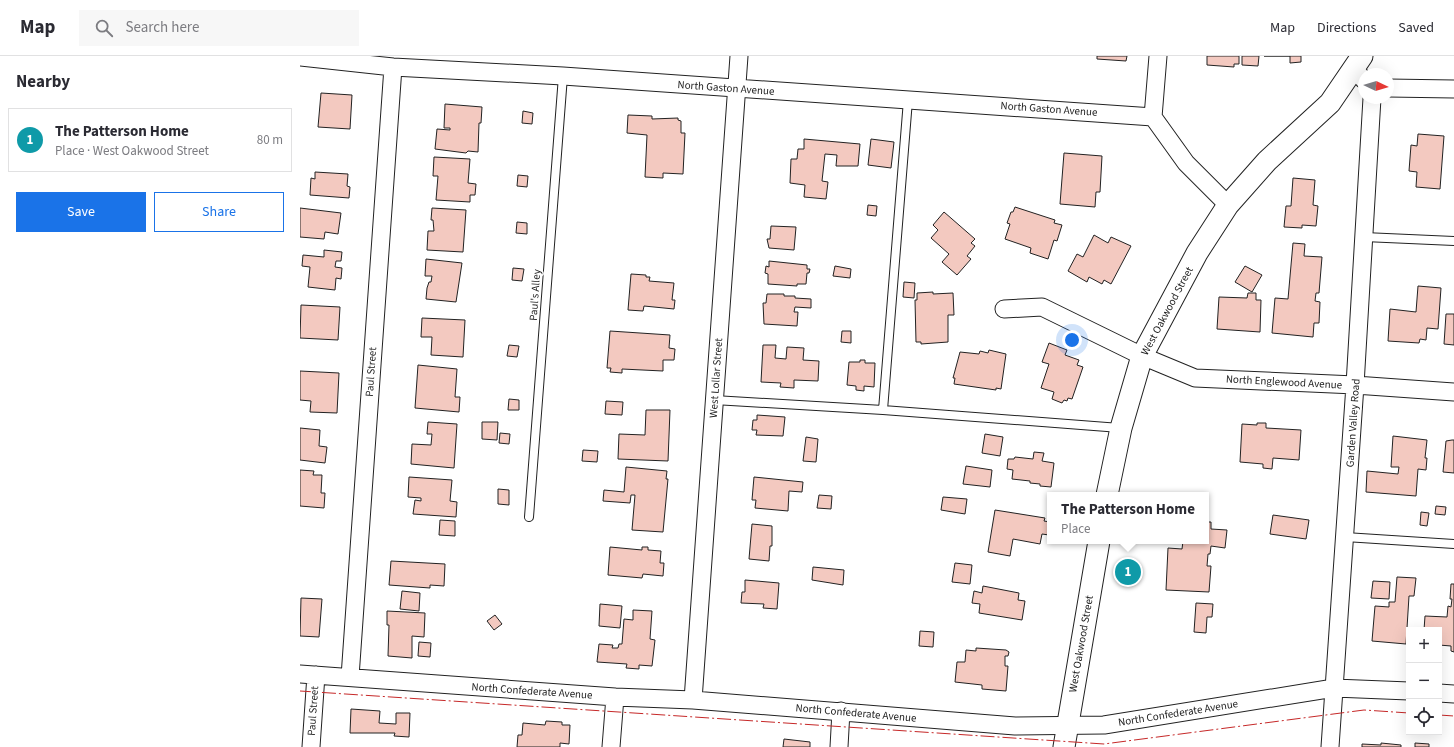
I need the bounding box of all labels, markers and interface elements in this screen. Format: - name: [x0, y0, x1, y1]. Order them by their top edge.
- search box: [79, 10, 359, 46]
- text: Map: [20, 14, 55, 41]
- icon: search: [93, 17, 115, 39]
- text: Search here: [125, 17, 199, 38]
- text: Map: [1270, 18, 1295, 38]
- text: Directions: [1317, 18, 1376, 38]
- text: Saved: [1398, 18, 1434, 38]
- north arrow: [1358, 68, 1394, 104]
- text: Nearby: [16, 70, 70, 94]
- street label: North Gaston Avenue: [677, 77, 776, 99]
- street label: North Gaston Avenue: [1000, 98, 1099, 120]
- text: The Patterson Home: [55, 121, 189, 142]
- text: 1: [27, 131, 33, 149]
- text: 80 m: [257, 131, 283, 149]
- text: Place · West Oakwood Street: [55, 142, 209, 160]
- button: Save: [16, 192, 146, 232]
- button: Share: [154, 192, 284, 232]
- street label: West Oakwood Street: [1137, 264, 1197, 358]
- street label: Paul's Alley: [526, 269, 544, 321]
- your location: [1062, 330, 1082, 350]
- street label: West Lollar Street: [706, 337, 726, 419]
- street label: Paul Street: [362, 346, 380, 397]
- street label: North Englewood Avenue: [1225, 371, 1343, 393]
- street label: Garden Valley Road: [1342, 378, 1364, 468]
- popup: [1047, 492, 1209, 544]
- text: The Patterson Home: [1061, 499, 1195, 520]
- text: Place: [1061, 520, 1090, 538]
- pin: 1: [1115, 557, 1141, 587]
- street label: West Oakwood Street: [1065, 594, 1097, 694]
- map controls: [1406, 627, 1442, 735]
- button: +: [1406, 627, 1442, 663]
- button: −: [1406, 663, 1442, 699]
- street label: North Confederate Avenue: [471, 679, 594, 703]
- street label: Paul Street: [304, 685, 322, 736]
- street label: North Confederate Avenue: [1117, 696, 1240, 730]
- button: locate: [1406, 699, 1442, 735]
- street label: North Confederate Avenue: [795, 700, 918, 726]

